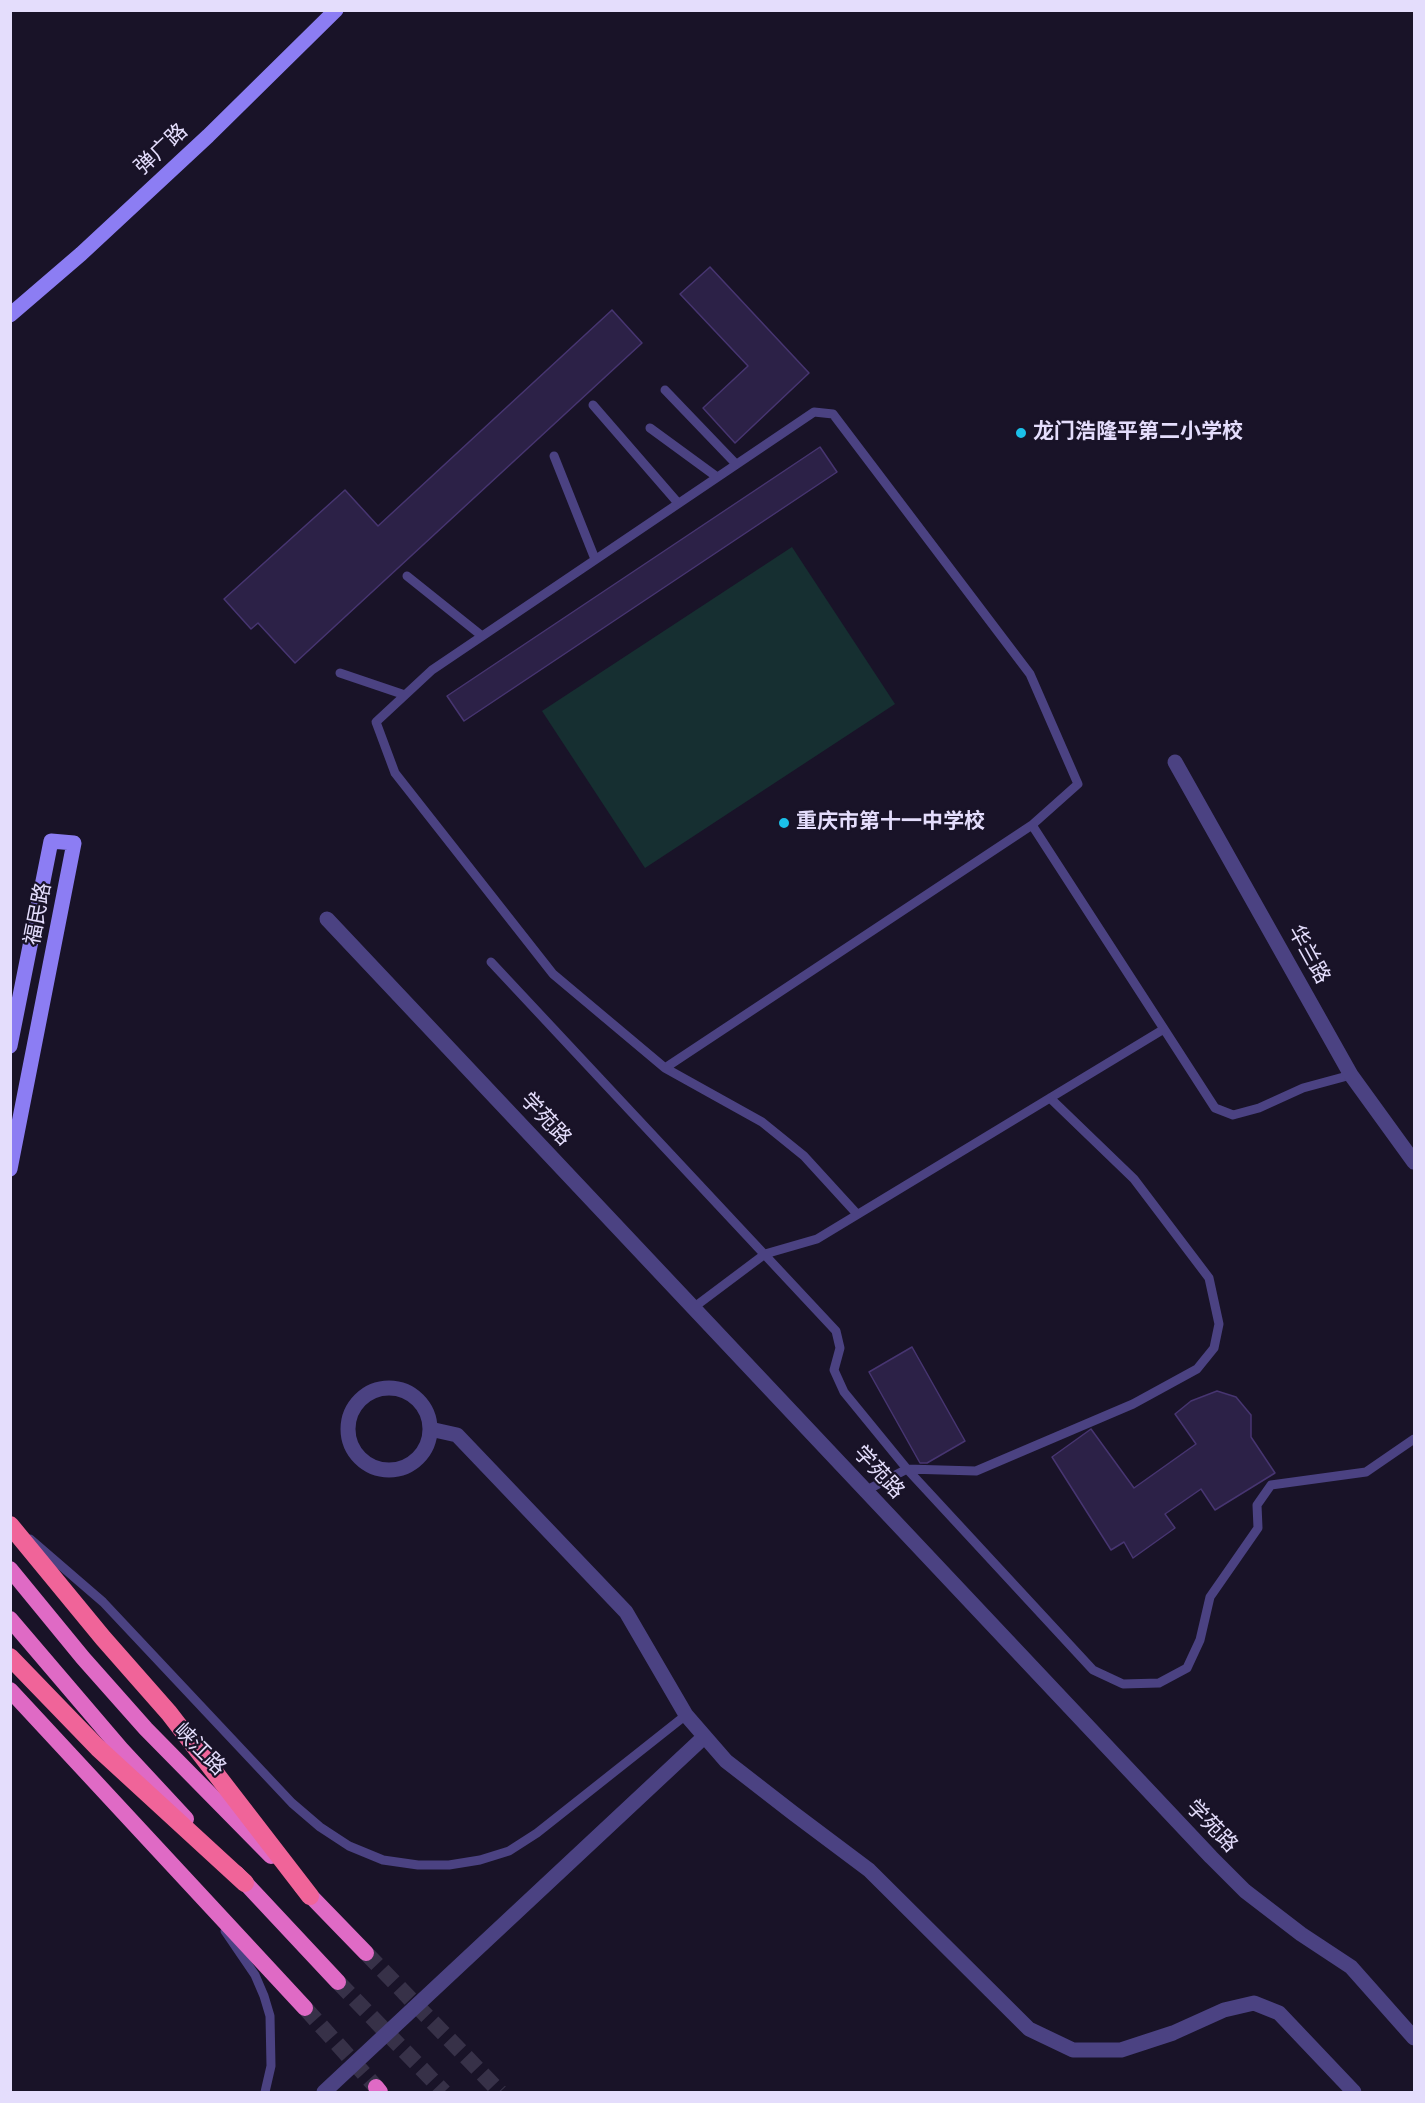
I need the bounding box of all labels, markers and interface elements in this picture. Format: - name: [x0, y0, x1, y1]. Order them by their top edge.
- street label: 弹广路: [130, 119, 194, 181]
- place label: 龙门浩隆平第二小学校: [1033, 420, 1243, 446]
- marker: 龙门浩隆平第二小学校: [1014, 426, 1028, 440]
- place label: 重庆市第十一中学校: [796, 810, 985, 836]
- marker: 重庆市第十一中学校: [777, 816, 791, 830]
- street label: 福民路: [21, 881, 57, 947]
- street label: 华兰路: [1282, 921, 1334, 989]
- street label: 学苑路: [514, 1088, 576, 1152]
- street label: 学苑路: [847, 1441, 909, 1505]
- street label: 峡江路: [168, 1719, 230, 1781]
- street label: 学苑路: [1180, 1796, 1242, 1858]

